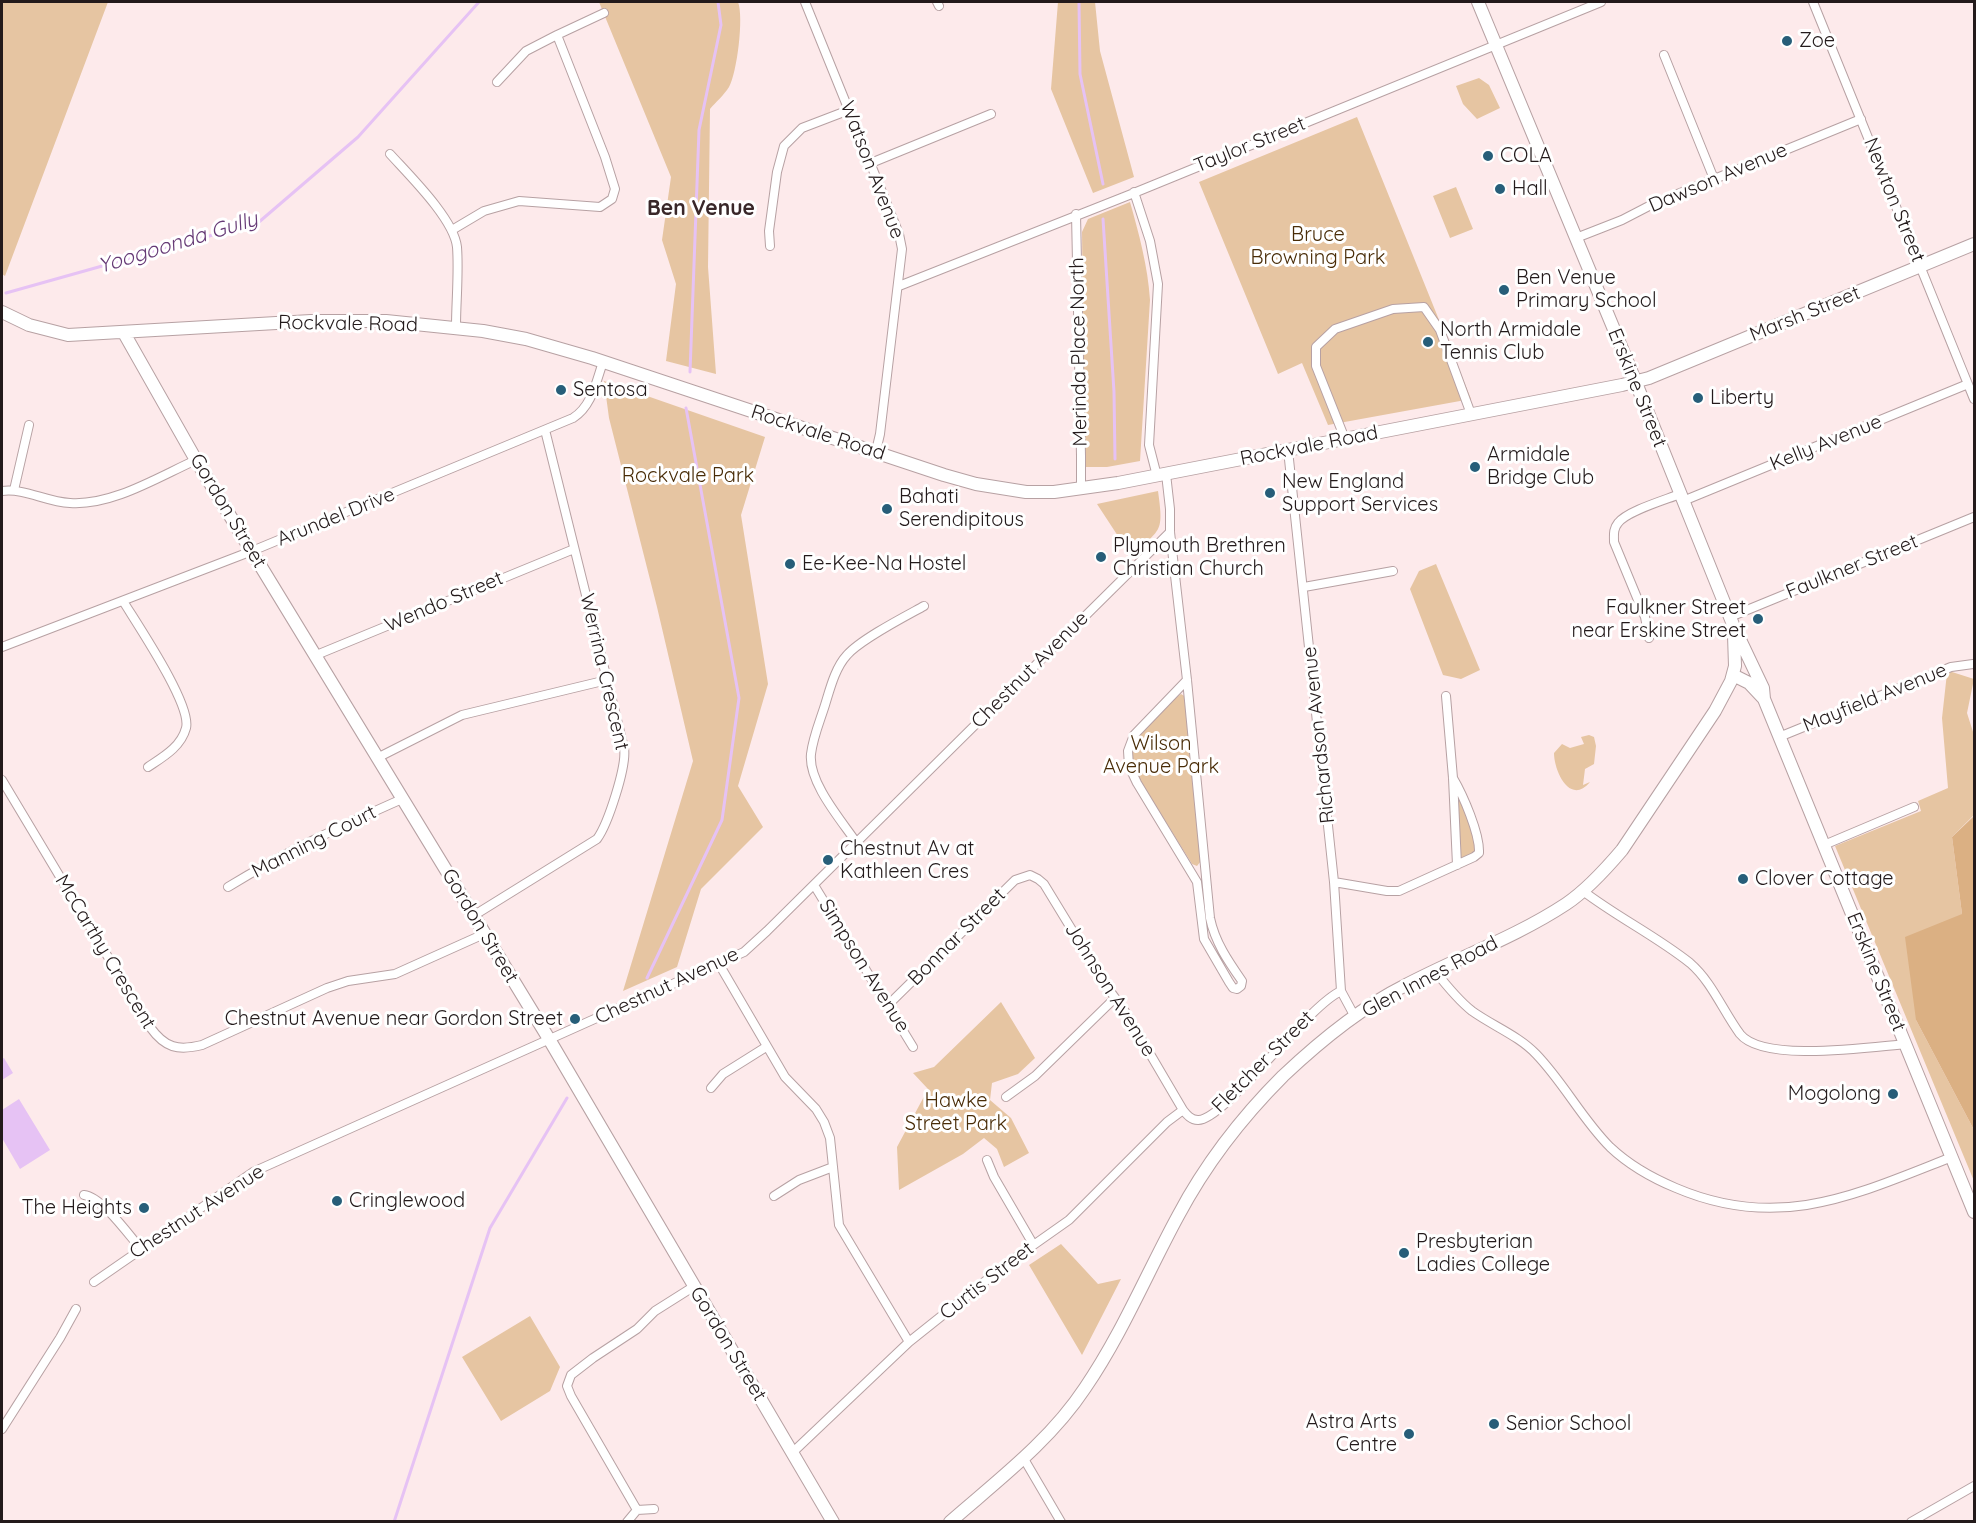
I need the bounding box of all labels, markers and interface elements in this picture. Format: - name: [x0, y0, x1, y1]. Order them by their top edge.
- place label: Zoe: [1799, 29, 1835, 53]
- marker: Zoe: [1780, 34, 1794, 48]
- street label: Watson Avenue: [835, 98, 909, 242]
- street label: Taylor Street: [1191, 112, 1309, 178]
- street label: Newton Street: [1858, 134, 1930, 266]
- street label: Dawson Avenue: [1645, 138, 1791, 218]
- place label: COLA: [1500, 144, 1552, 168]
- marker: COLA: [1481, 149, 1495, 163]
- place label: Hall: [1512, 177, 1548, 201]
- marker: Hall: [1493, 182, 1507, 196]
- district label: Ben Venue: [647, 196, 755, 222]
- water label: Yoogoonda Gully: [95, 207, 261, 279]
- park label: Bruce Browning Park: [1250, 223, 1386, 270]
- street label: Merinda Place North: [1065, 257, 1093, 447]
- place label: Ben Venue Primary School: [1516, 266, 1656, 313]
- street label: Marsh Street: [1746, 281, 1864, 347]
- marker: Ben Venue Primary School: [1497, 283, 1511, 297]
- street label: Rockvale Road: [278, 311, 418, 337]
- place label: North Armidale Tennis Club: [1440, 318, 1581, 365]
- street label: Erskine Street: [1602, 325, 1672, 451]
- marker: North Armidale Tennis Club: [1421, 335, 1435, 349]
- place label: Sentosa: [573, 378, 648, 402]
- marker: Sentosa: [554, 383, 568, 397]
- place label: Liberty: [1710, 386, 1774, 410]
- marker: Liberty: [1691, 391, 1705, 405]
- street label: Rockvale Road: [748, 400, 888, 466]
- street label: Kelly Avenue: [1767, 410, 1885, 476]
- street label: Rockvale Road: [1238, 421, 1380, 471]
- place label: Armidale Bridge Club: [1487, 443, 1594, 490]
- street label: Gordon Street: [184, 449, 272, 573]
- marker: Armidale Bridge Club: [1468, 460, 1482, 474]
- park label: Rockvale Park: [622, 464, 754, 488]
- place label: New England Support Services: [1282, 470, 1438, 517]
- street label: Arundel Drive: [273, 482, 399, 552]
- place label: Bahati Serendipitous: [899, 485, 1024, 532]
- marker: New England Support Services: [1263, 486, 1277, 500]
- marker: Bahati Serendipitous: [880, 502, 894, 516]
- street label: Faulkner Street: [1783, 530, 1921, 604]
- place label: Plymouth Brethren Christian Church: [1113, 534, 1286, 581]
- marker: Plymouth Brethren Christian Church: [1094, 550, 1108, 564]
- place label: Ee-Kee-Na Hostel: [802, 552, 966, 576]
- marker: Ee-Kee-Na Hostel: [783, 557, 797, 571]
- street label: Wendo Street: [381, 566, 507, 638]
- street label: Werrina Crescent: [574, 591, 634, 753]
- place label: Faulkner Street near Erskine Street: [1571, 596, 1746, 643]
- street label: Chestnut Avenue: [967, 607, 1093, 733]
- marker: Faulkner Street near Erskine Street: [1751, 612, 1765, 626]
- street label: Richardson Avenue: [1298, 645, 1340, 825]
- street label: Mayfield Avenue: [1800, 658, 1950, 738]
- park label: Wilson Avenue Park: [1103, 732, 1219, 779]
- street label: Manning Court: [248, 800, 380, 884]
- place label: Chestnut Av at Kathleen Cres: [840, 837, 974, 884]
- marker: Chestnut Av at Kathleen Cres: [821, 853, 835, 867]
- street label: Gordon Street: [436, 864, 524, 988]
- place label: Clover Cottage: [1755, 867, 1894, 891]
- street label: McCarthy Crescent: [49, 871, 161, 1033]
- marker: Clover Cottage: [1736, 872, 1750, 886]
- street label: Bonnar Street: [903, 883, 1011, 991]
- street label: Simpson Avenue: [813, 895, 915, 1037]
- street label: Erskine Street: [1841, 909, 1911, 1035]
- street label: Johnson Avenue: [1059, 919, 1161, 1061]
- street label: Glen Innes Road: [1358, 931, 1502, 1023]
- street label: Chestnut Avenue: [591, 942, 743, 1030]
- street label: Fletcher Street: [1207, 1006, 1319, 1118]
- place label: Chestnut Avenue near Gordon Street: [225, 1007, 563, 1031]
- marker: Chestnut Avenue near Gordon Street: [568, 1012, 582, 1026]
- place label: Mogolong: [1788, 1082, 1881, 1106]
- marker: Mogolong: [1886, 1087, 1900, 1101]
- park label: Hawke Street Park: [905, 1089, 1007, 1136]
- street label: Chestnut Avenue: [125, 1160, 269, 1264]
- place label: Cringlewood: [349, 1189, 465, 1213]
- marker: Cringlewood: [330, 1194, 344, 1208]
- place label: The Heights: [21, 1196, 132, 1220]
- marker: The Heights: [137, 1201, 151, 1215]
- place label: Presbyterian Ladies College: [1416, 1230, 1550, 1277]
- street label: Curtis Street: [935, 1237, 1039, 1325]
- marker: Presbyterian Ladies College: [1397, 1246, 1411, 1260]
- street label: Gordon Street: [684, 1282, 772, 1406]
- place label: Astra Arts Centre: [1306, 1410, 1397, 1457]
- place label: Senior School: [1506, 1412, 1631, 1436]
- marker: Senior School: [1487, 1417, 1501, 1431]
- marker: Astra Arts Centre: [1402, 1427, 1416, 1441]

